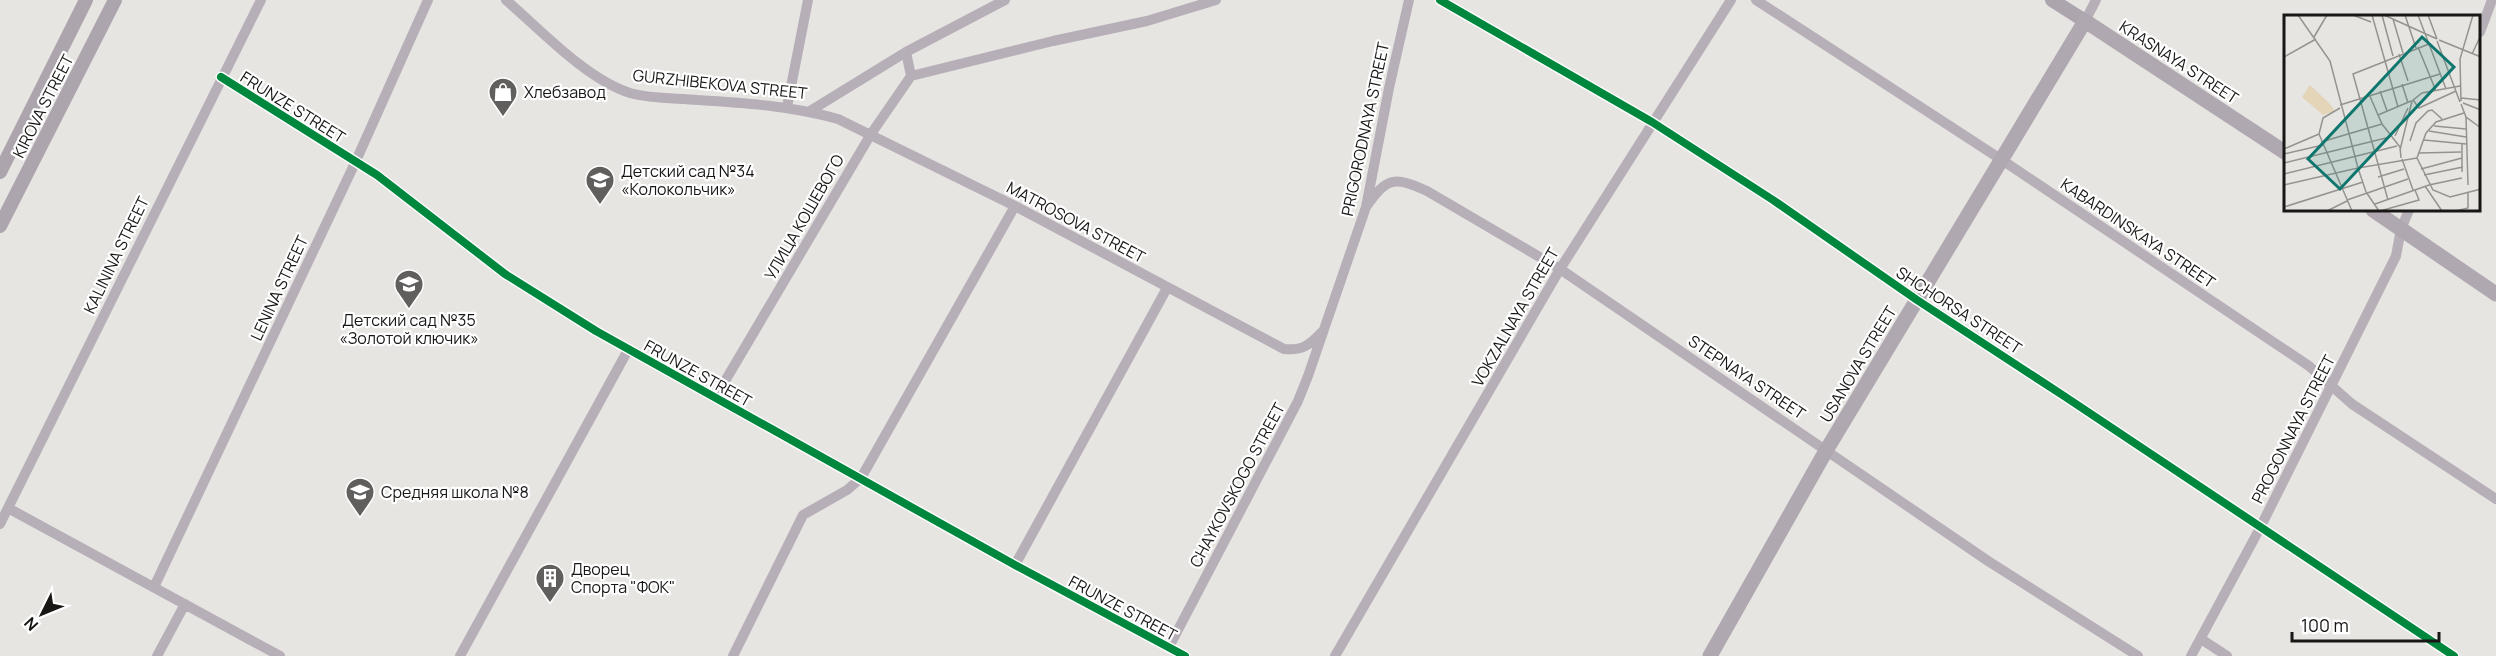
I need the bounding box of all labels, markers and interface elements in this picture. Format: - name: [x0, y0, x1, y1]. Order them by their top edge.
- street label: KRASNAYA STREET: [2115, 15, 2243, 109]
- inset map: [2284, 15, 2481, 212]
- street label: PRIGORODNAYA STREET: [1336, 40, 1394, 218]
- street label: KIROVA STREET: [7, 50, 79, 162]
- street label: GURZHIBEKOVA STREET: [632, 64, 809, 104]
- street label: FRUNZE STREET: [236, 66, 350, 148]
- shop icon: Хлебзавод: [487, 76, 519, 118]
- place label: Хлебзавод: [524, 81, 606, 103]
- street label: УЛИЦА КОШЕВОГО: [759, 150, 849, 284]
- place label: Детский сад №34 «Колокольчик»: [621, 160, 755, 200]
- school or university icon: Детский сад №34 «Колокольчик»: [584, 164, 616, 206]
- street label: KABARDINSKAYA STREET: [2056, 173, 2220, 293]
- street label: MATROSOVA STREET: [1003, 176, 1150, 268]
- street label: KALININA STREET: [78, 192, 154, 317]
- street label: LENINA STREET: [245, 231, 313, 344]
- street label: VOKZALNAYA STREET: [1466, 243, 1564, 391]
- street label: SHCHORSA STREET: [1892, 261, 2026, 359]
- school or university icon: Детский сад №35 «Золотой ключик»: [393, 268, 425, 310]
- street label: USANOVA STREET: [1815, 301, 1902, 426]
- place label: Детский сад №35 «Золотой ключик»: [339, 309, 479, 349]
- street label: STEPNAYA STREET: [1684, 330, 1810, 425]
- street label: FRUNZE STREET: [640, 334, 756, 412]
- street label: PROGONNAYA STREET: [2246, 351, 2340, 507]
- street label: CHAYKOVSKOGO STREET: [1184, 398, 1290, 571]
- school or university icon: Средняя школа №8: [344, 476, 376, 518]
- place label: Средняя школа №8: [381, 481, 529, 503]
- place label: Дворец Спорта "ФОК": [571, 558, 675, 598]
- building icon: Дворец Спорта "ФОК": [534, 562, 566, 604]
- street label: FRUNZE STREET: [1065, 570, 1181, 646]
- north arrow: [12, 584, 72, 644]
- scale bar: [2292, 605, 2439, 643]
- text: N: [19, 613, 43, 636]
- text: 100 m: [2301, 613, 2349, 637]

